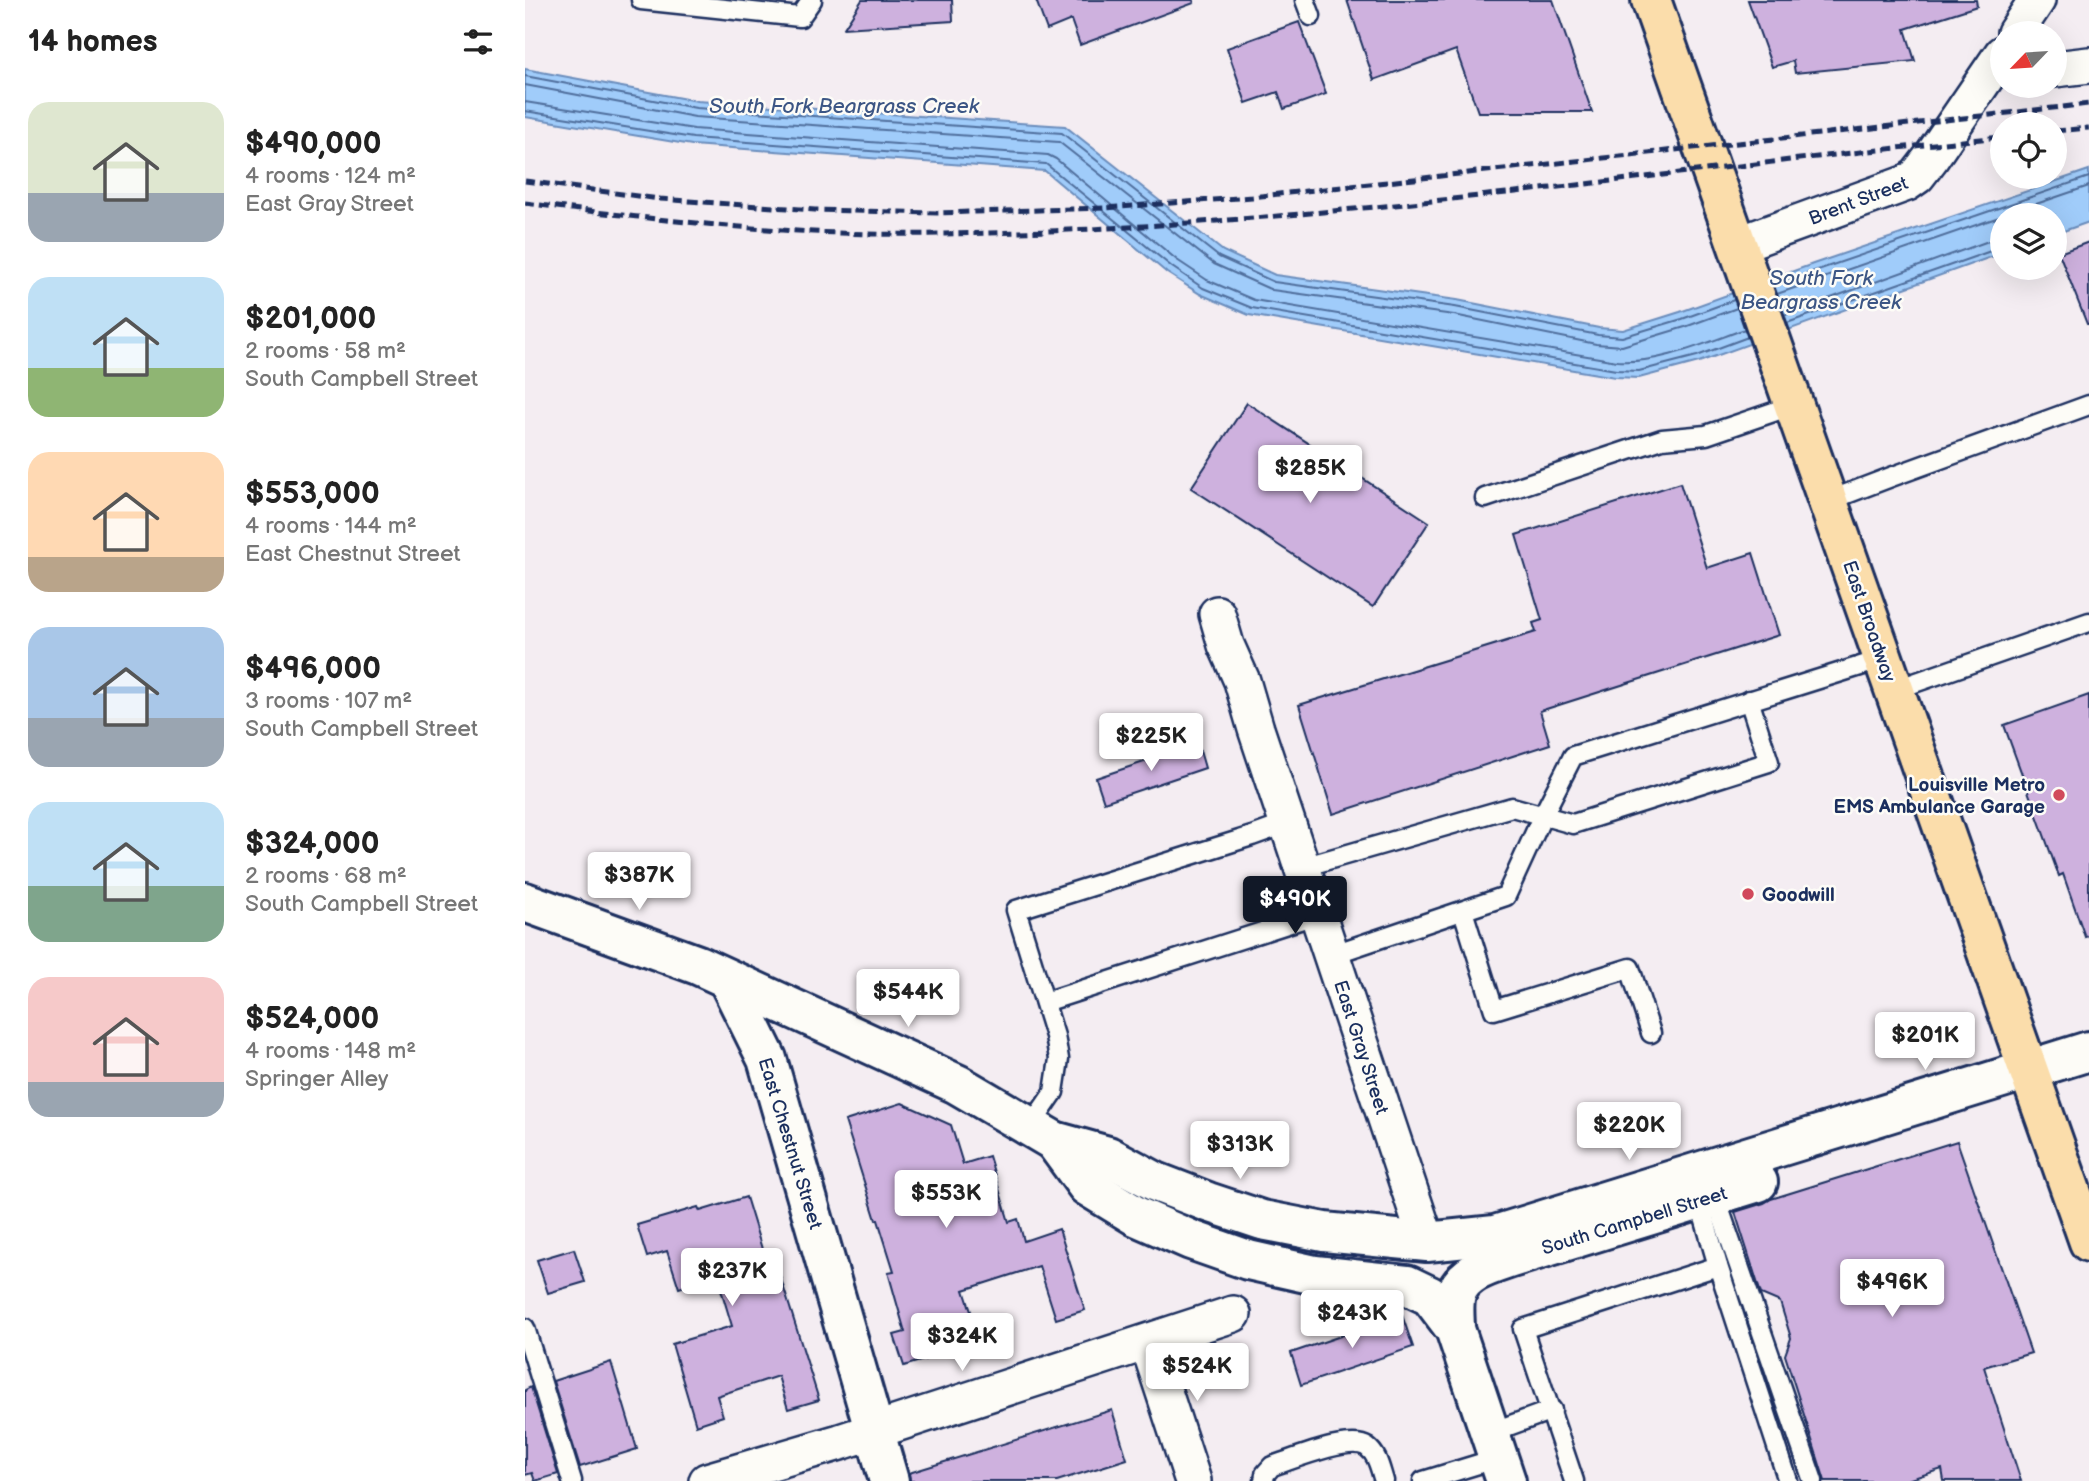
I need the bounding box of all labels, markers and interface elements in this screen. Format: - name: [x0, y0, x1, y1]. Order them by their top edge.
- north arrow: [1990, 21, 2067, 98]
- map controls: [1990, 21, 2067, 280]
- icon: filters: [459, 23, 497, 61]
- text: 14 homes: [28, 24, 157, 60]
- water label: South Fork Beargrass Creek: [709, 94, 980, 119]
- button: locate: [1990, 112, 2067, 189]
- text: $490,000: [245, 126, 381, 162]
- icon: home: [84, 130, 168, 214]
- text: 4 rooms · 124 m²: [245, 162, 416, 190]
- street label: Brent Street: [1806, 172, 1911, 231]
- text: East Gray Street: [245, 190, 414, 218]
- button: layers: [1990, 203, 2067, 280]
- water label: South Fork Beargrass Creek: [1741, 266, 1902, 315]
- text: $201,000: [245, 301, 376, 337]
- icon: home: [84, 305, 168, 389]
- text: 2 rooms · 58 m²: [245, 337, 406, 365]
- text: South Campbell Street: [245, 365, 478, 393]
- pin: $285K: [1261, 446, 1359, 505]
- text: $285K: [1274, 454, 1346, 482]
- text: $553,000: [245, 476, 380, 512]
- icon: home: [84, 480, 168, 564]
- text: 4 rooms · 144 m²: [245, 512, 417, 540]
- text: East Chestnut Street: [245, 540, 461, 568]
- street label: East Broadway: [1837, 558, 1900, 686]
- text: $496,000: [245, 651, 381, 687]
- icon: home: [84, 655, 168, 739]
- text: 3 rooms · 107 m²: [245, 687, 412, 715]
- pin: $225K: [1102, 714, 1200, 773]
- text: South Campbell Street: [245, 715, 478, 743]
- text: $225K: [1115, 722, 1187, 750]
- place label: Louisville Metro EMS Ambulance Garage: [1834, 774, 2045, 819]
- marker: Louisville Metro EMS Ambulance Garage: [2051, 787, 2067, 803]
- text: $324,000: [245, 826, 380, 862]
- icon: home: [84, 830, 168, 914]
- pin: $387K: [590, 852, 688, 912]
- text: $387K: [604, 861, 674, 889]
- text: 2 rooms · 68 m²: [245, 862, 407, 890]
- pin: $490K: [1246, 876, 1344, 936]
- place label: Goodwill: [1762, 884, 1835, 907]
- text: $490K: [1259, 885, 1331, 913]
- marker: Goodwill: [1740, 886, 1756, 902]
- text: South Campbell Street: [245, 890, 478, 918]
- pin: $544K: [859, 970, 957, 1029]
- text: $544K: [872, 978, 944, 1006]
- street label: East Gray Street: [1328, 978, 1393, 1117]
- text: $524,000: [245, 1001, 379, 1037]
- icon: home: [84, 1005, 168, 1089]
- pin: $201K: [1876, 1012, 1974, 1072]
- text: $201K: [1891, 1021, 1959, 1049]
- text: 4 rooms · 148 m²: [245, 1037, 416, 1065]
- street label: East Chestnut Street: [753, 1055, 827, 1232]
- text: Springer Alley: [245, 1065, 388, 1093]
- pin: $220K: [1580, 1102, 1678, 1162]
- text: $220K: [1593, 1111, 1665, 1139]
- pin: $313K: [1191, 1122, 1289, 1181]
- text: $313K: [1206, 1130, 1274, 1158]
- pin: $553K: [897, 1170, 995, 1230]
- text: $553K: [911, 1179, 981, 1207]
- street label: South Campbell Street: [1539, 1182, 1730, 1261]
- pin: $237K: [683, 1248, 781, 1308]
- text: $237K: [697, 1257, 767, 1285]
- pin: $496K: [1843, 1260, 1941, 1319]
- text: $496K: [1856, 1268, 1928, 1296]
- pin: $243K: [1303, 1290, 1401, 1350]
- text: $243K: [1317, 1299, 1387, 1327]
- pin: $324K: [913, 1314, 1011, 1373]
- text: $324K: [927, 1322, 997, 1350]
- pin: $524K: [1148, 1344, 1246, 1403]
- text: $524K: [1162, 1352, 1232, 1380]

